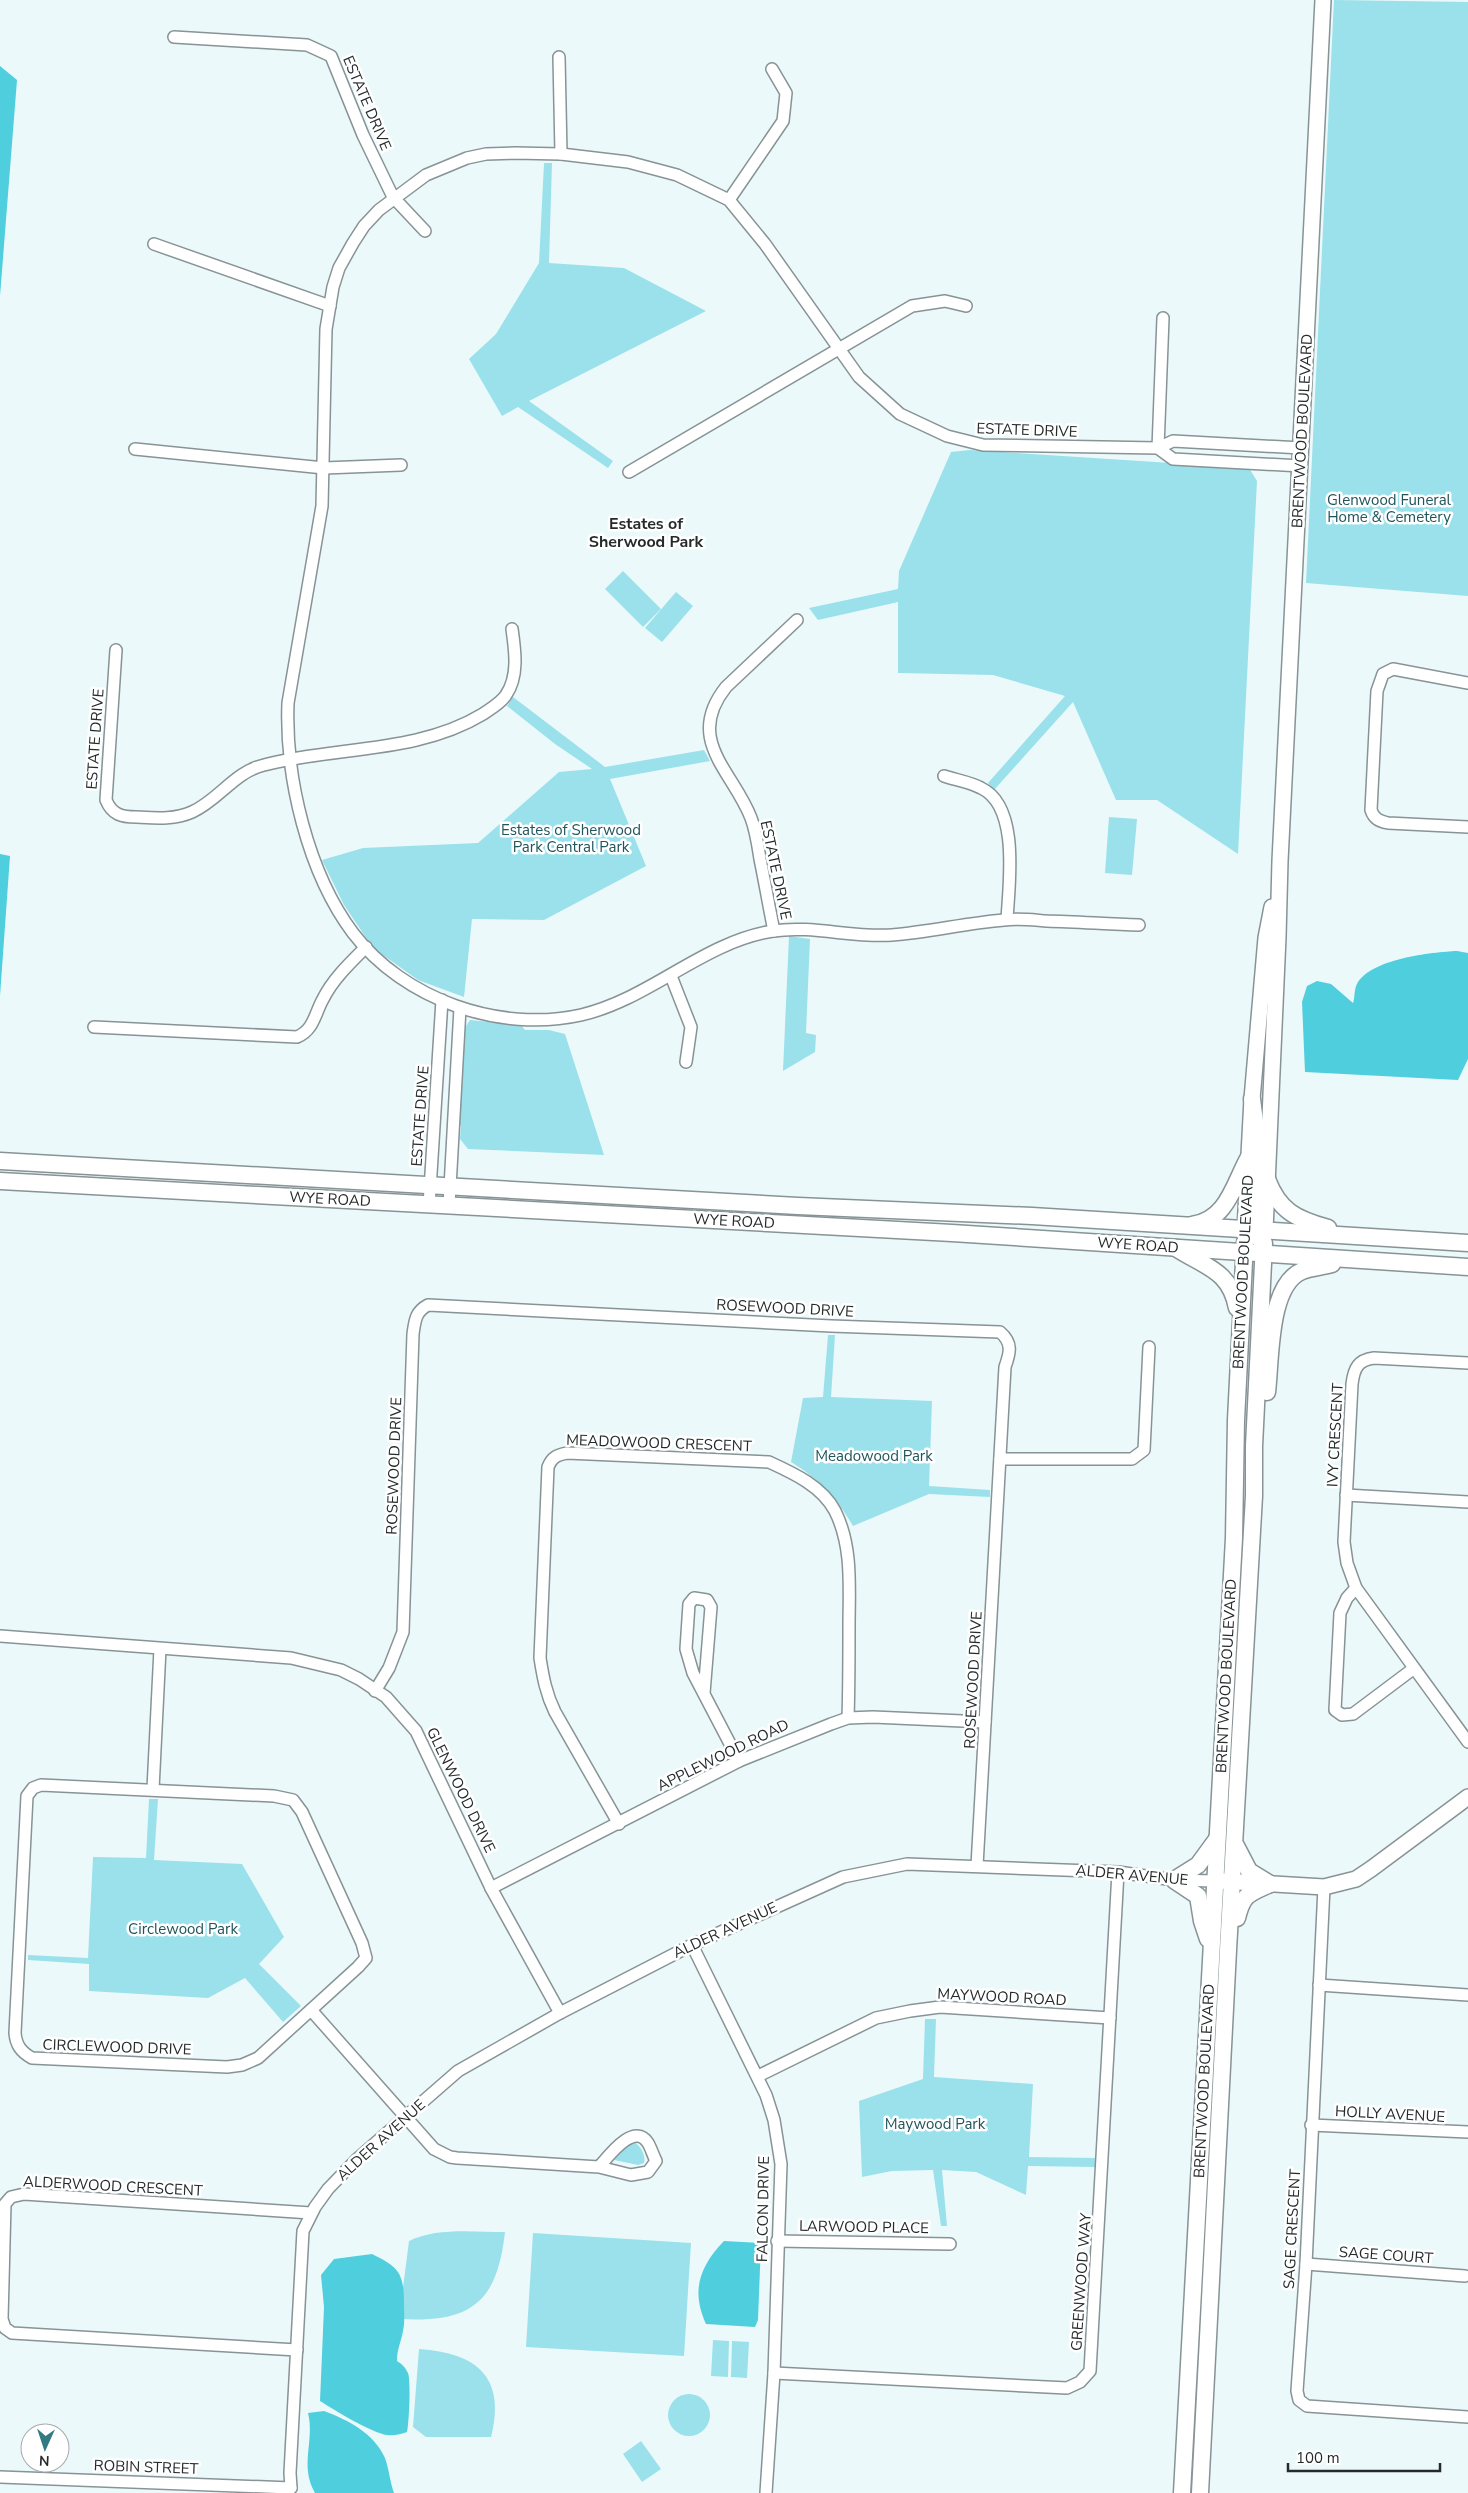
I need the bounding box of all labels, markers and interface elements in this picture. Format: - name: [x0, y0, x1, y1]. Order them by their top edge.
- street label: ESTATE DRIVE: [338, 53, 396, 153]
- street label: BRENTWOOD BOULEVARD: [1287, 333, 1317, 529]
- street label: ESTATE DRIVE: [976, 418, 1078, 442]
- park label: Glenwood Funeral Home & Cemetery: [1327, 490, 1452, 527]
- district label: Estates of Sherwood Park: [589, 513, 704, 553]
- street label: ESTATE DRIVE: [82, 688, 108, 790]
- street label: ESTATE DRIVE: [756, 819, 796, 921]
- park label: Estates of Sherwood Park Central Park: [501, 820, 641, 857]
- street label: ESTATE DRIVE: [407, 1065, 433, 1167]
- street label: BRENTWOOD BOULEVARD: [1228, 1174, 1258, 1370]
- street label: WYE ROAD: [289, 1187, 371, 1211]
- street label: WYE ROAD: [693, 1209, 775, 1233]
- street label: WYE ROAD: [1097, 1232, 1179, 1258]
- street label: ROSEWOOD DRIVE: [716, 1294, 854, 1322]
- street label: IVY CRESCENT: [1322, 1383, 1348, 1487]
- street label: ROSEWOOD DRIVE: [382, 1397, 406, 1535]
- street label: MEADOWOOD CRESCENT: [566, 1430, 752, 1456]
- park label: Meadowood Park: [815, 1446, 933, 1466]
- street label: BRENTWOOD BOULEVARD: [1211, 1578, 1241, 1774]
- street label: ROSEWOOD DRIVE: [959, 1611, 987, 1749]
- street label: APPLEWOOD ROAD: [654, 1714, 792, 1796]
- street label: GLENWOOD DRIVE: [422, 1724, 500, 1856]
- street label: ALDER AVENUE: [1075, 1860, 1189, 1890]
- street label: ALDER AVENUE: [670, 1897, 780, 1963]
- park label: Circlewood Park: [128, 1919, 238, 1939]
- street label: BRENTWOOD BOULEVARD: [1189, 1983, 1219, 2179]
- street label: MAYWOOD ROAD: [937, 1984, 1067, 2010]
- street label: CIRCLEWOOD DRIVE: [42, 2034, 192, 2060]
- street label: ALDER AVENUE: [332, 2095, 430, 2185]
- street label: HOLLY AVENUE: [1334, 2101, 1446, 2127]
- park label: Maywood Park: [885, 2114, 986, 2134]
- street label: FALCON DRIVE: [752, 2156, 774, 2262]
- street label: SAGE CRESCENT: [1279, 2168, 1305, 2290]
- street label: ALDERWOOD CRESCENT: [23, 2171, 203, 2201]
- street label: GREENWOOD WAY: [1066, 2211, 1096, 2352]
- street label: LARWOOD PLACE: [799, 2216, 929, 2238]
- street label: SAGE COURT: [1338, 2242, 1434, 2268]
- north arrow: [20, 2423, 70, 2473]
- scale bar: [1288, 2440, 1440, 2472]
- text: 100 m: [1296, 2448, 1340, 2468]
- text: N: [39, 2451, 50, 2470]
- street label: ROBIN STREET: [93, 2455, 199, 2479]

